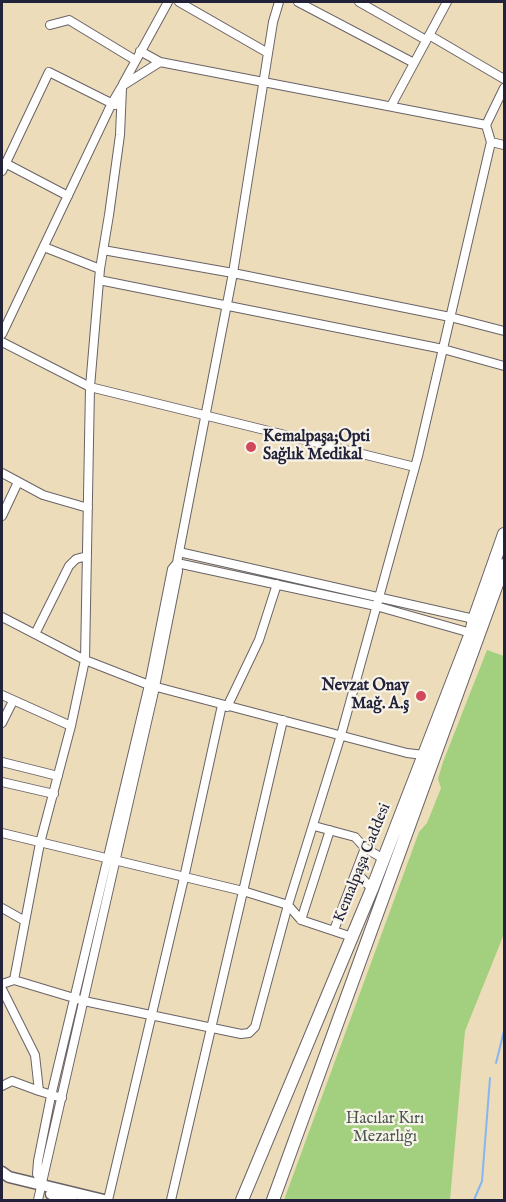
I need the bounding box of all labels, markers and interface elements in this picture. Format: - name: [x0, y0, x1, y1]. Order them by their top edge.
- place label: Kemalpaşa;Opti Sağlık Medikal: [263, 428, 370, 466]
- marker: Kemalpaşa;Opti Sağlık Medikal: [244, 440, 258, 454]
- place label: Nevzat Onay Mağ. A.ş: [321, 677, 409, 715]
- marker: Nevzat Onay Mağ. A.ş: [414, 689, 428, 703]
- street label: Kemalpaşa Caddesi: [330, 801, 396, 925]
- park label: Hacılar Kırı Mezarlığı: [346, 1110, 424, 1148]

